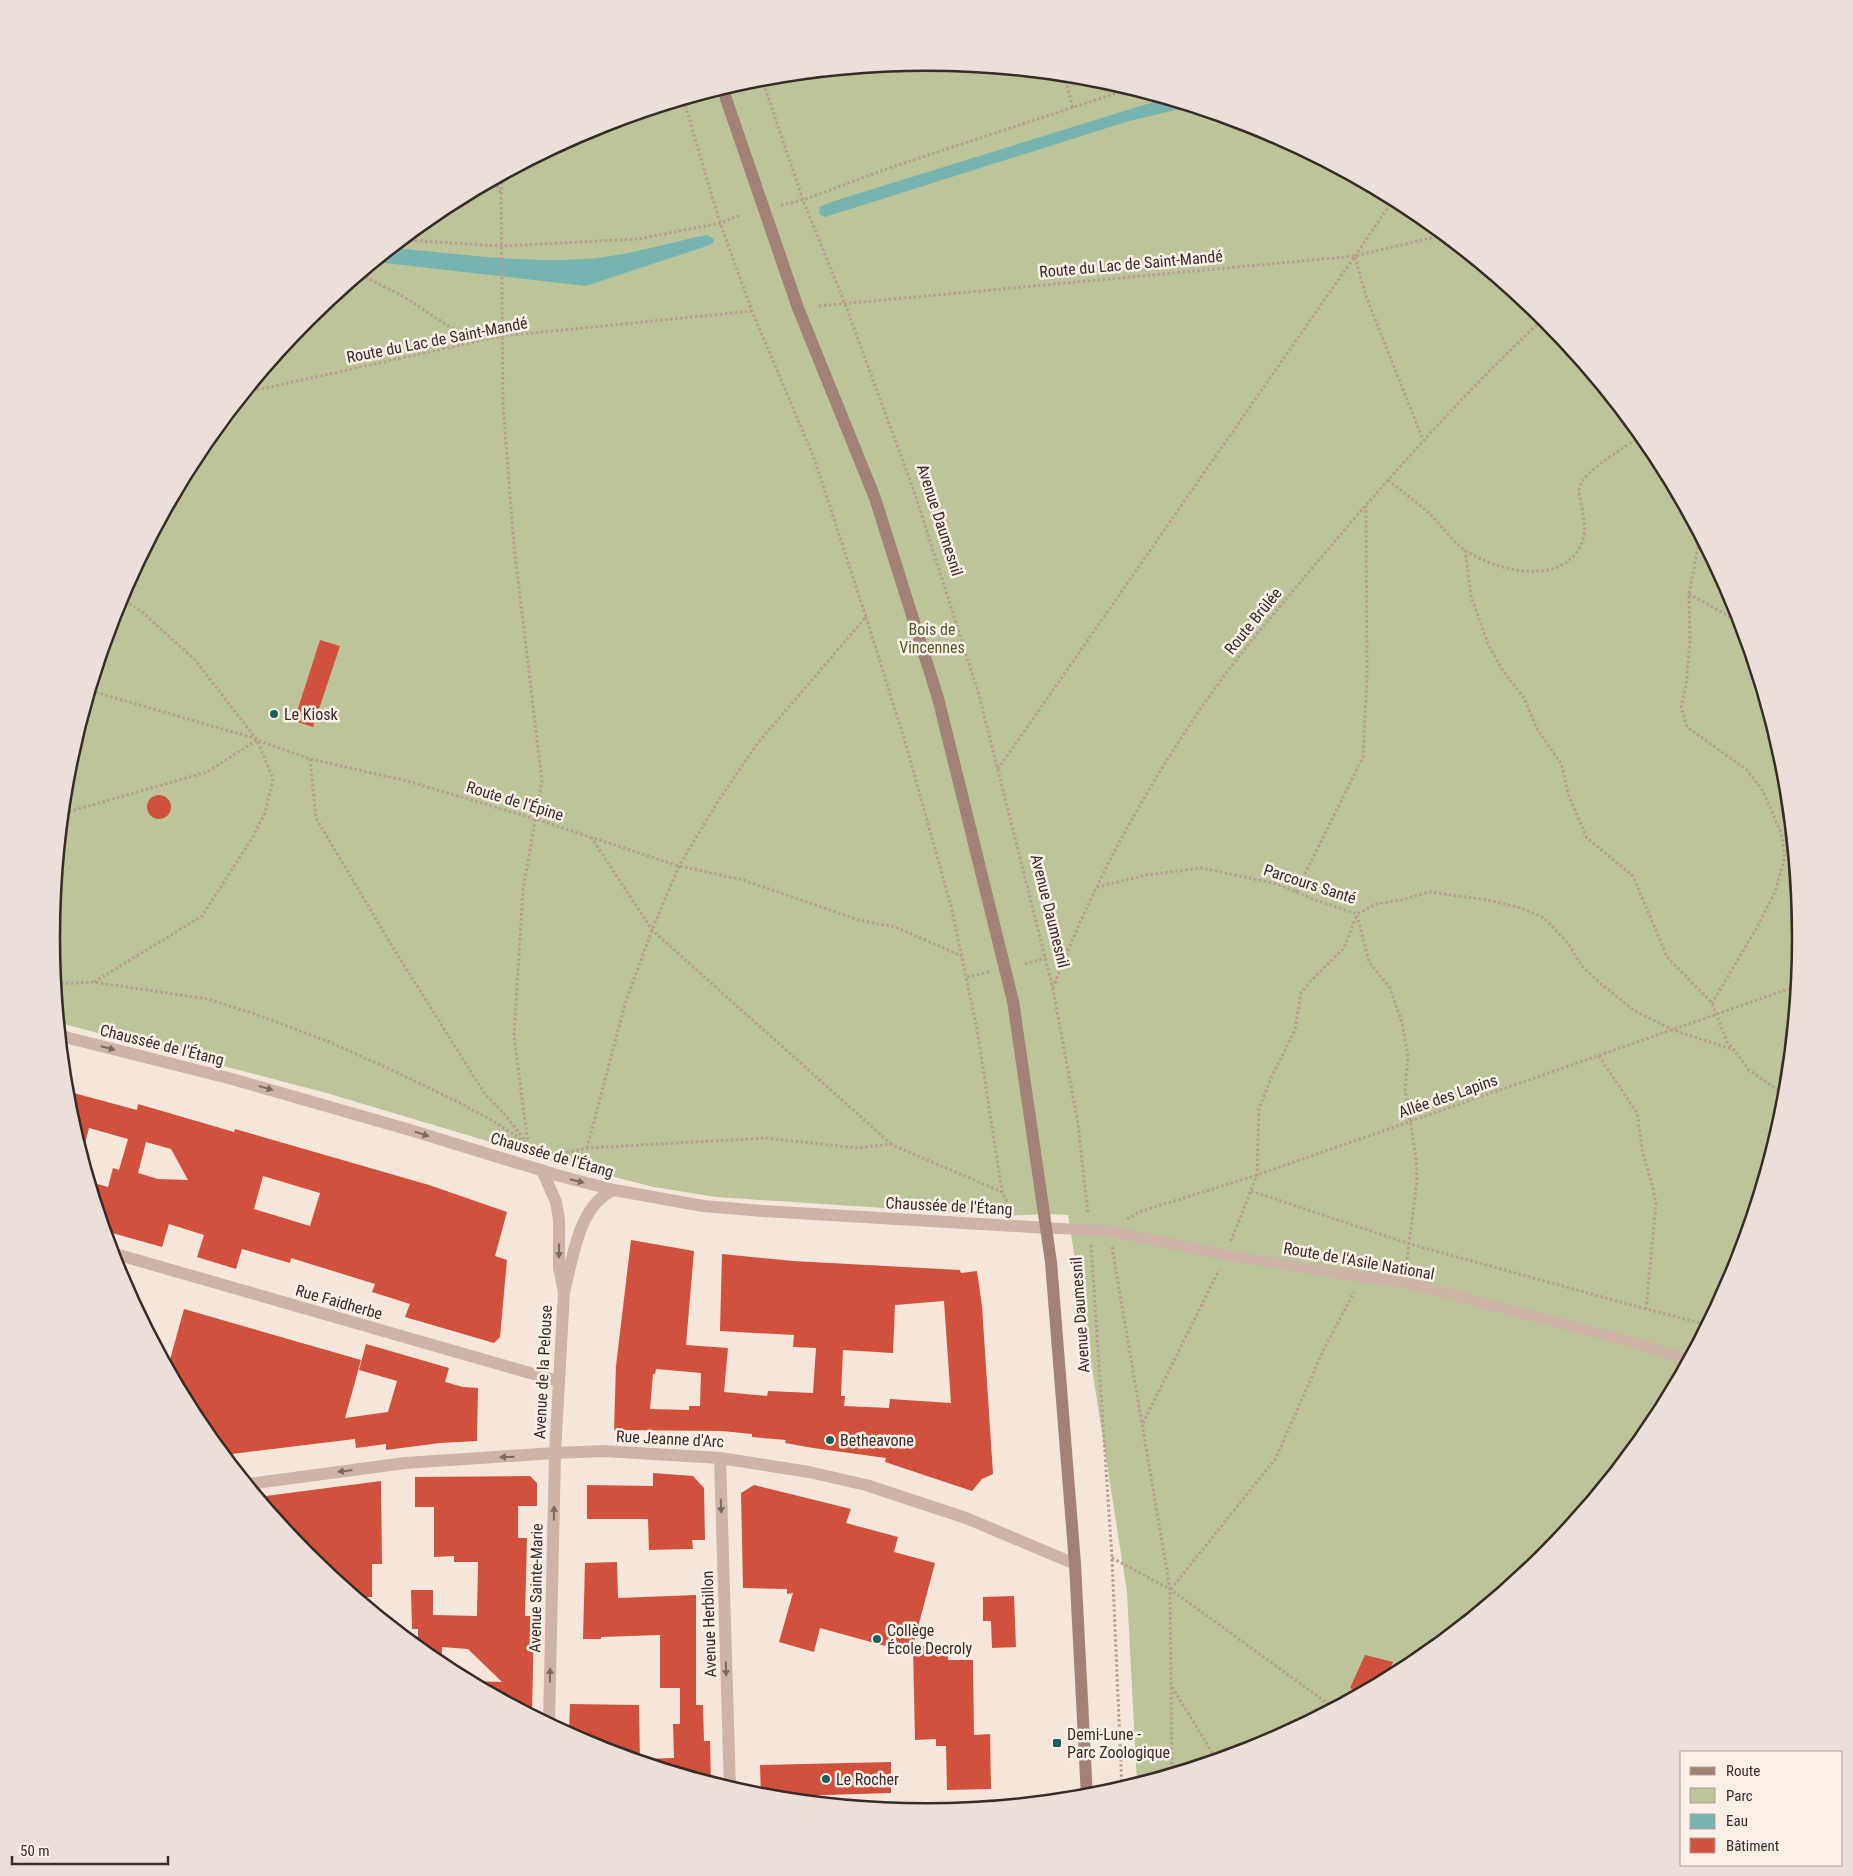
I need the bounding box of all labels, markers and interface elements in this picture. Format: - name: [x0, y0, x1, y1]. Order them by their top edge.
- street label: Route du Lac de Saint-Mandé: [1039, 247, 1223, 281]
- street label: Route du Lac de Saint-Mandé: [345, 313, 529, 367]
- street label: Avenue Daumesnil: [913, 462, 967, 578]
- street label: Route Brûlée: [1220, 584, 1286, 658]
- park label: Bois de Vincennes: [899, 620, 965, 657]
- place label: Le Kiosk: [284, 705, 339, 724]
- marker: Le Kiosk: [268, 708, 280, 720]
- street label: Route de l'Épine: [464, 777, 566, 825]
- street label: Avenue Daumesnil: [1027, 852, 1073, 970]
- street label: Parcours Santé: [1261, 860, 1359, 908]
- street label: Chaussée de l'Étang: [98, 1020, 226, 1070]
- one-way arrow: [101, 1044, 116, 1052]
- street label: Allée des Lapins: [1396, 1070, 1500, 1122]
- one-way arrow: [258, 1085, 273, 1093]
- street label: Chaussée de l'Étang: [488, 1128, 616, 1182]
- one-way arrow: [414, 1130, 429, 1138]
- one-way arrow: [570, 1177, 585, 1185]
- street label: Chaussée de l'Étang: [885, 1193, 1013, 1219]
- street label: Route de l'Asile National: [1282, 1238, 1436, 1284]
- one-way arrow: [555, 1243, 563, 1259]
- street label: Avenue Daumesnil: [1066, 1256, 1094, 1374]
- street label: Rue Faidherbe: [293, 1281, 385, 1323]
- street label: Avenue de la Pelouse: [530, 1304, 556, 1440]
- street label: Rue Jeanne d'Arc: [616, 1427, 724, 1451]
- place label: Betheavone: [840, 1431, 914, 1450]
- marker: Betheavone: [824, 1434, 836, 1446]
- one-way arrow: [498, 1453, 514, 1461]
- one-way arrow: [336, 1467, 352, 1475]
- one-way arrow: [717, 1499, 725, 1515]
- one-way arrow: [550, 1504, 558, 1520]
- street label: Avenue Sainte-Marie: [525, 1523, 547, 1653]
- street label: Avenue Herbillon: [698, 1570, 720, 1678]
- place label: Collège École Decroly: [887, 1621, 973, 1658]
- marker: Collège École Decroly: [871, 1633, 883, 1645]
- one-way arrow: [723, 1661, 731, 1677]
- one-way arrow: [546, 1667, 554, 1683]
- place label: Demi-Lune - Parc Zoologique: [1067, 1725, 1170, 1762]
- marker: Demi-Lune - Parc Zoologique: [1051, 1737, 1063, 1749]
- legend: [1680, 1751, 1843, 1866]
- text: Route: [1726, 1762, 1760, 1780]
- place label: Le Rocher: [836, 1770, 899, 1789]
- marker: Le Rocher: [820, 1773, 832, 1785]
- text: Parc: [1726, 1787, 1753, 1805]
- text: Eau: [1726, 1812, 1748, 1830]
- scale bar: [12, 1834, 169, 1866]
- text: Bâtiment: [1726, 1837, 1779, 1855]
- text: 50 m: [20, 1842, 50, 1860]

